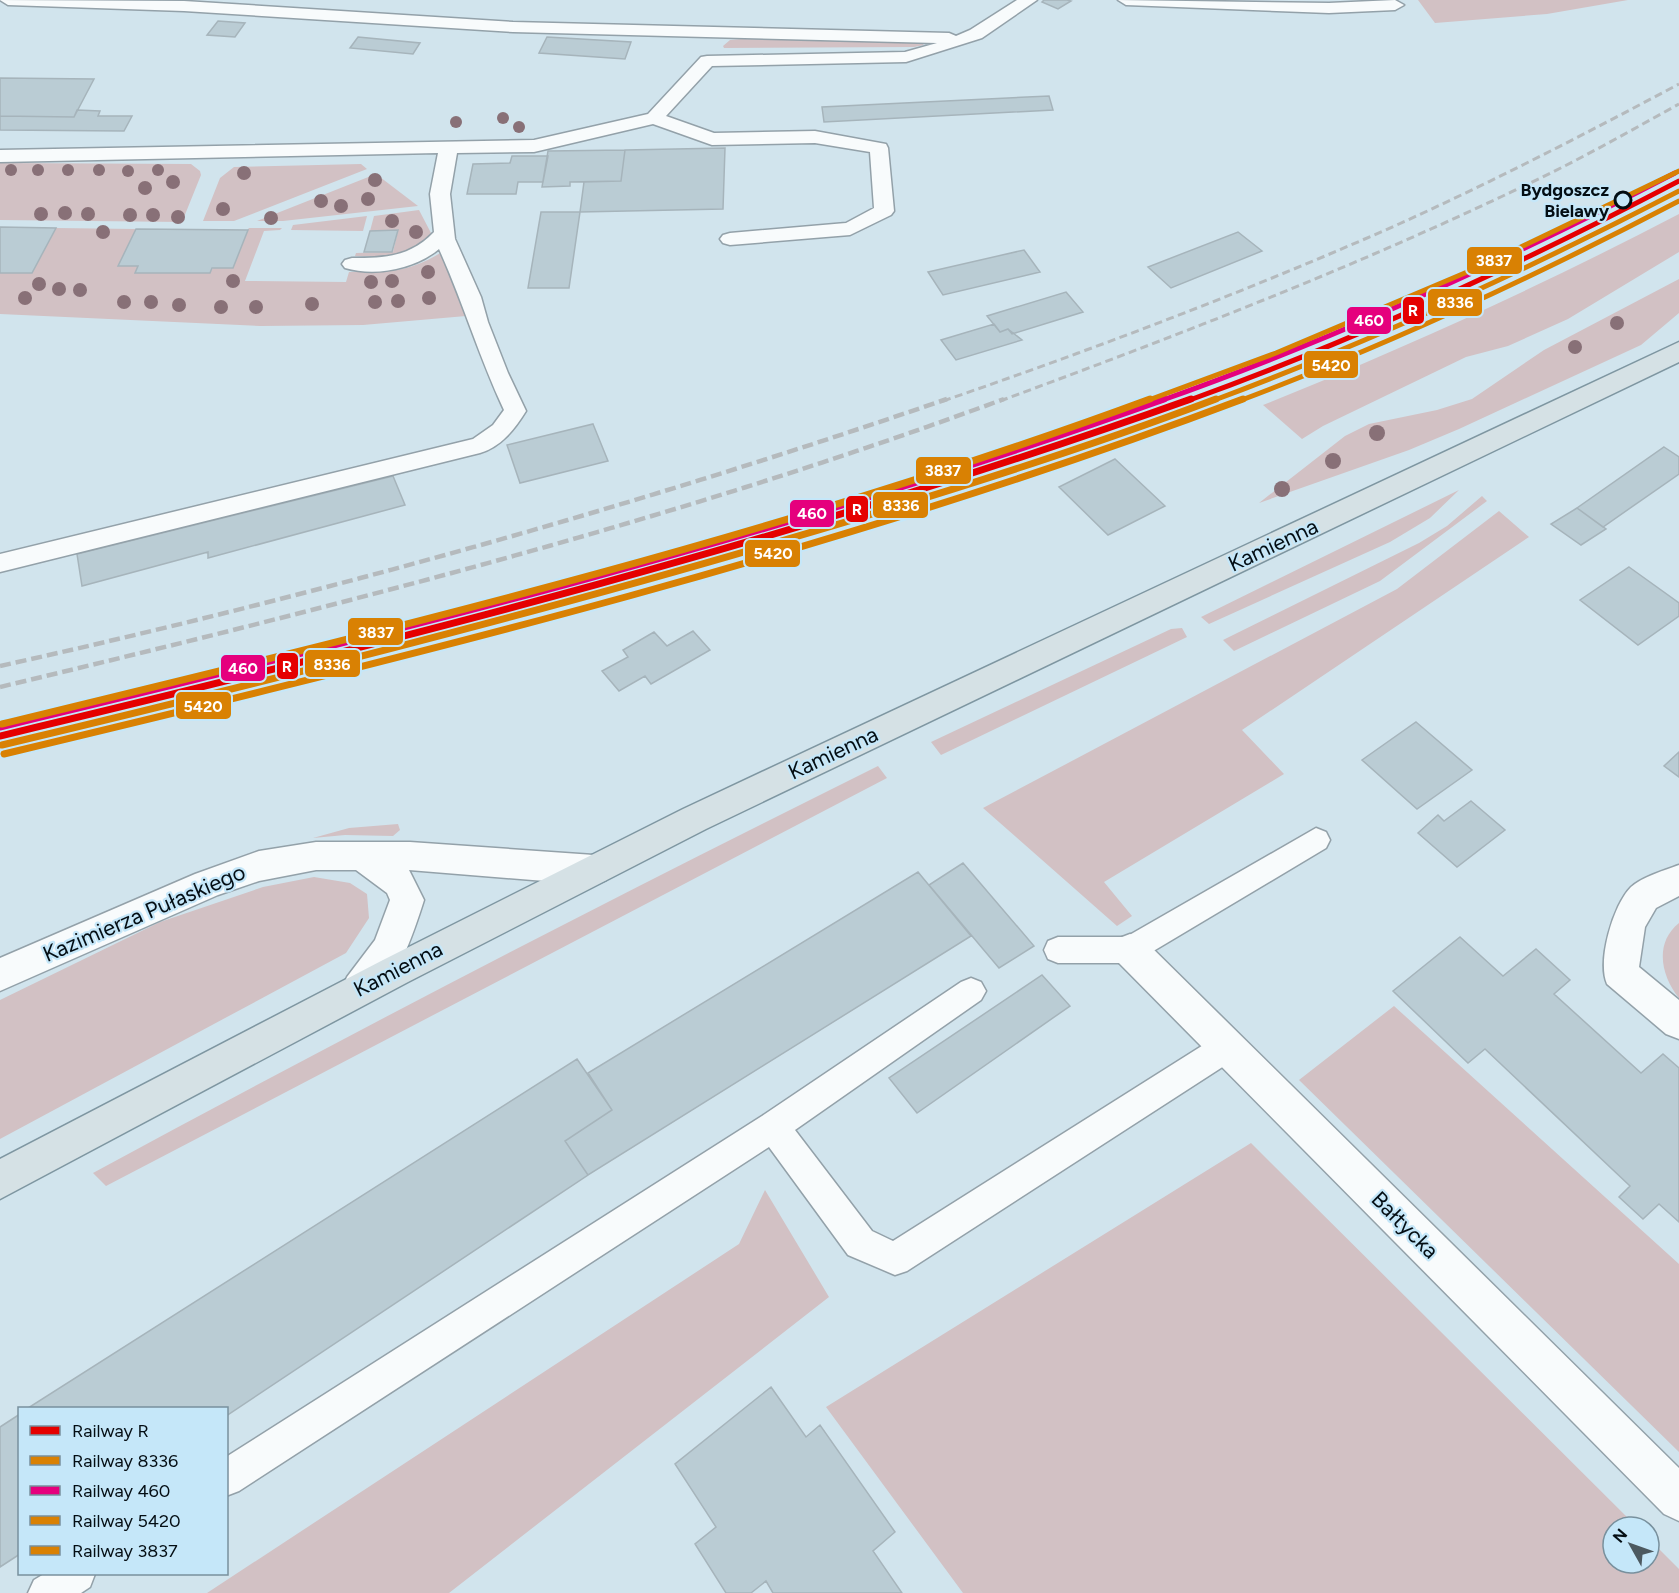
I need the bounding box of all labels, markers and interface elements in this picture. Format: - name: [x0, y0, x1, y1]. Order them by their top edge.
- place label: Bydgoszcz Bielawy: [1521, 179, 1610, 222]
- marker: Bydgoszcz Bielawy: [1614, 191, 1632, 209]
- line badge: 3837: [1466, 246, 1523, 275]
- text: 3837: [1476, 251, 1512, 270]
- line badge: 8336: [1427, 288, 1483, 317]
- text: 8336: [1437, 293, 1473, 312]
- line badge: R: [1402, 296, 1425, 325]
- text: R: [1408, 301, 1418, 320]
- line badge: 460: [1346, 306, 1392, 335]
- text: 460: [1354, 311, 1384, 330]
- line badge: 5420: [1303, 350, 1359, 379]
- text: 5420: [1311, 356, 1351, 375]
- line badge: 3837: [915, 456, 972, 485]
- text: 3837: [925, 461, 961, 480]
- line badge: 8336: [872, 491, 929, 519]
- line badge: R: [845, 495, 869, 523]
- text: 8336: [883, 496, 919, 515]
- line badge: 460: [789, 499, 835, 528]
- text: R: [852, 500, 862, 519]
- text: 460: [797, 504, 827, 523]
- street label: Kamienna: [1224, 512, 1322, 578]
- line badge: 5420: [744, 539, 801, 568]
- text: 5420: [753, 544, 793, 563]
- line badge: 3837: [347, 617, 404, 646]
- text: 3837: [358, 623, 394, 642]
- line badge: 8336: [304, 649, 361, 678]
- line badge: R: [276, 652, 299, 680]
- line badge: 460: [220, 654, 266, 682]
- text: 8336: [314, 655, 350, 674]
- text: R: [282, 657, 292, 676]
- text: 460: [228, 659, 258, 678]
- line badge: 5420: [175, 691, 232, 720]
- text: 5420: [183, 697, 223, 716]
- street label: Kamienna: [784, 720, 882, 786]
- street label: Kazimierza Pułaskiego: [39, 858, 249, 968]
- street label: Kamienna: [349, 935, 447, 1003]
- street label: Bałtycka: [1366, 1186, 1444, 1264]
- legend: [18, 1407, 228, 1575]
- text: Railway R: [72, 1420, 149, 1442]
- text: Railway 8336: [72, 1450, 178, 1472]
- text: Railway 460: [72, 1480, 170, 1502]
- text: Railway 5420: [72, 1510, 181, 1532]
- north arrow: [1601, 1515, 1661, 1575]
- text: N: [1609, 1525, 1631, 1547]
- text: Railway 3837: [72, 1540, 178, 1562]

